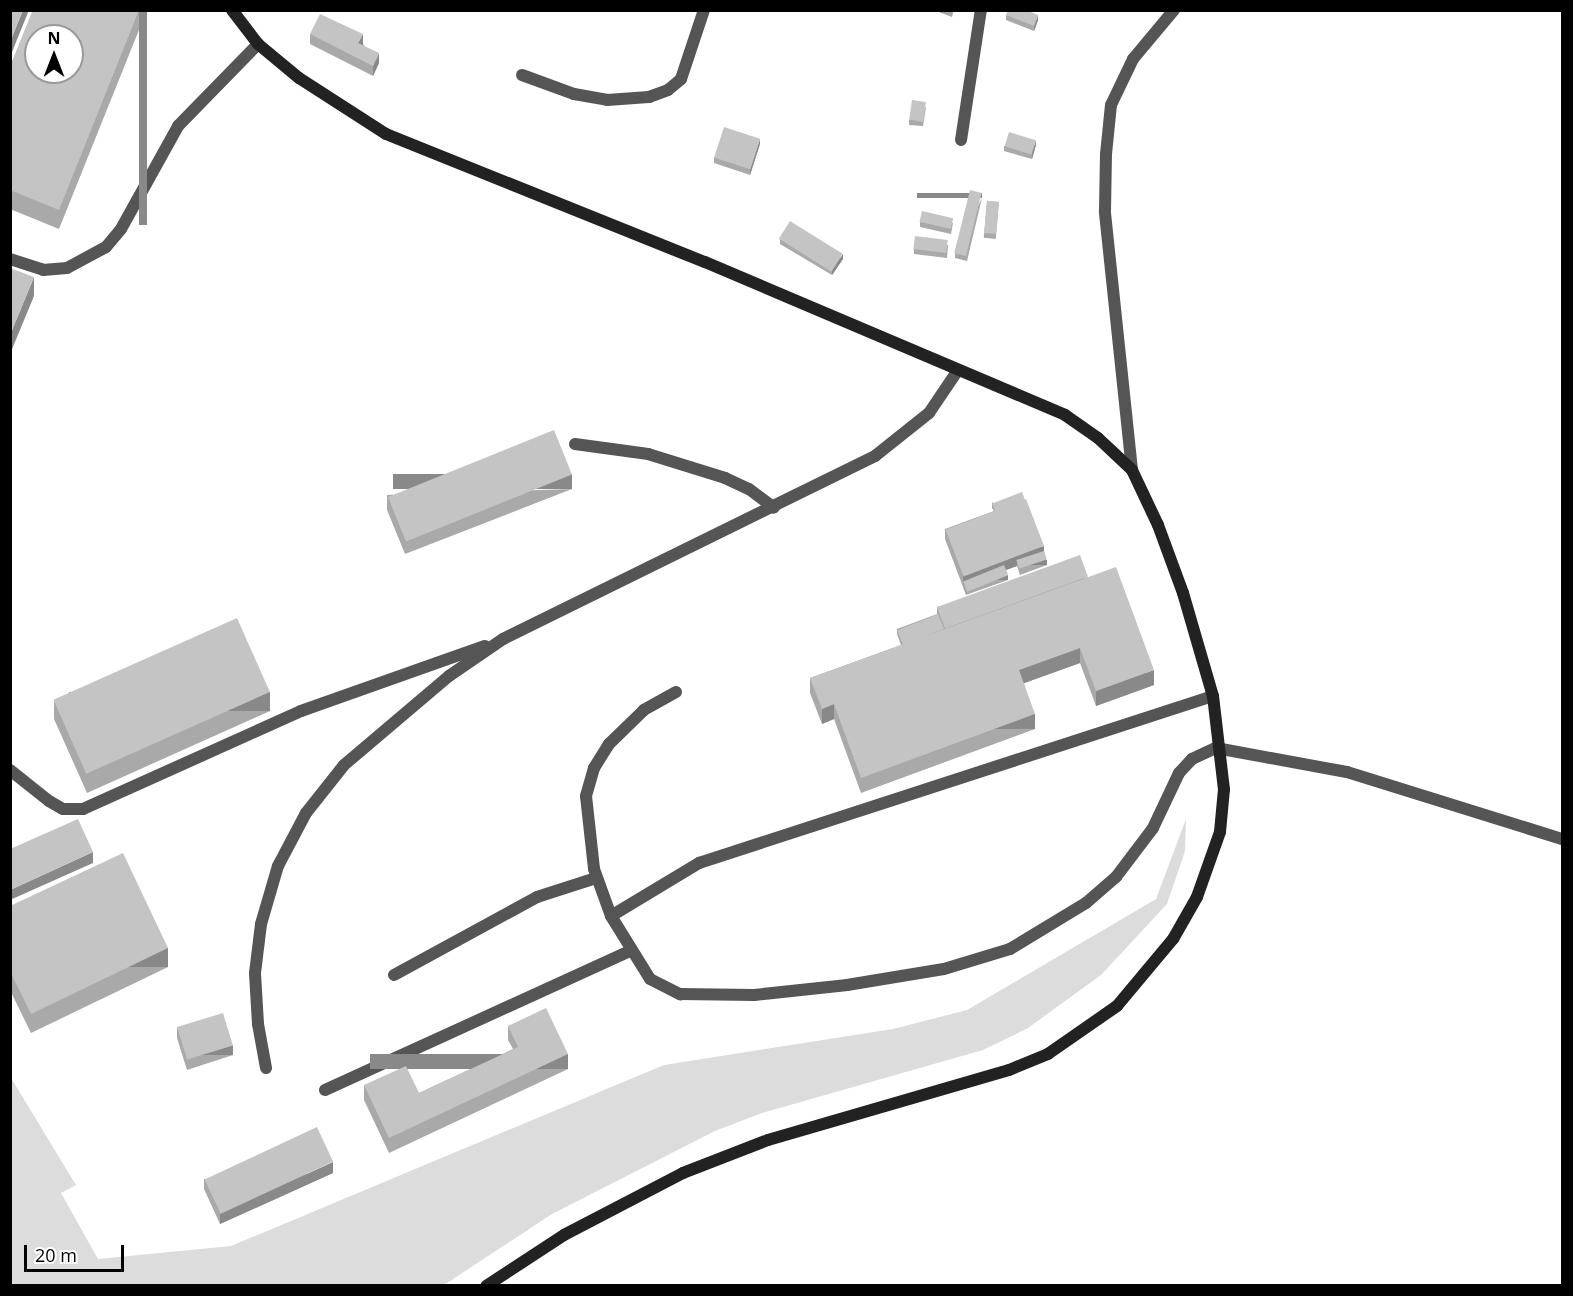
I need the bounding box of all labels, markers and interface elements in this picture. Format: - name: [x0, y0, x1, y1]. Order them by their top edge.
- north arrow: [24, 24, 84, 84]
- text: N: [47, 27, 61, 49]
- scale bar: [27, 1233, 128, 1271]
- text: 20 m: [35, 1243, 77, 1267]

